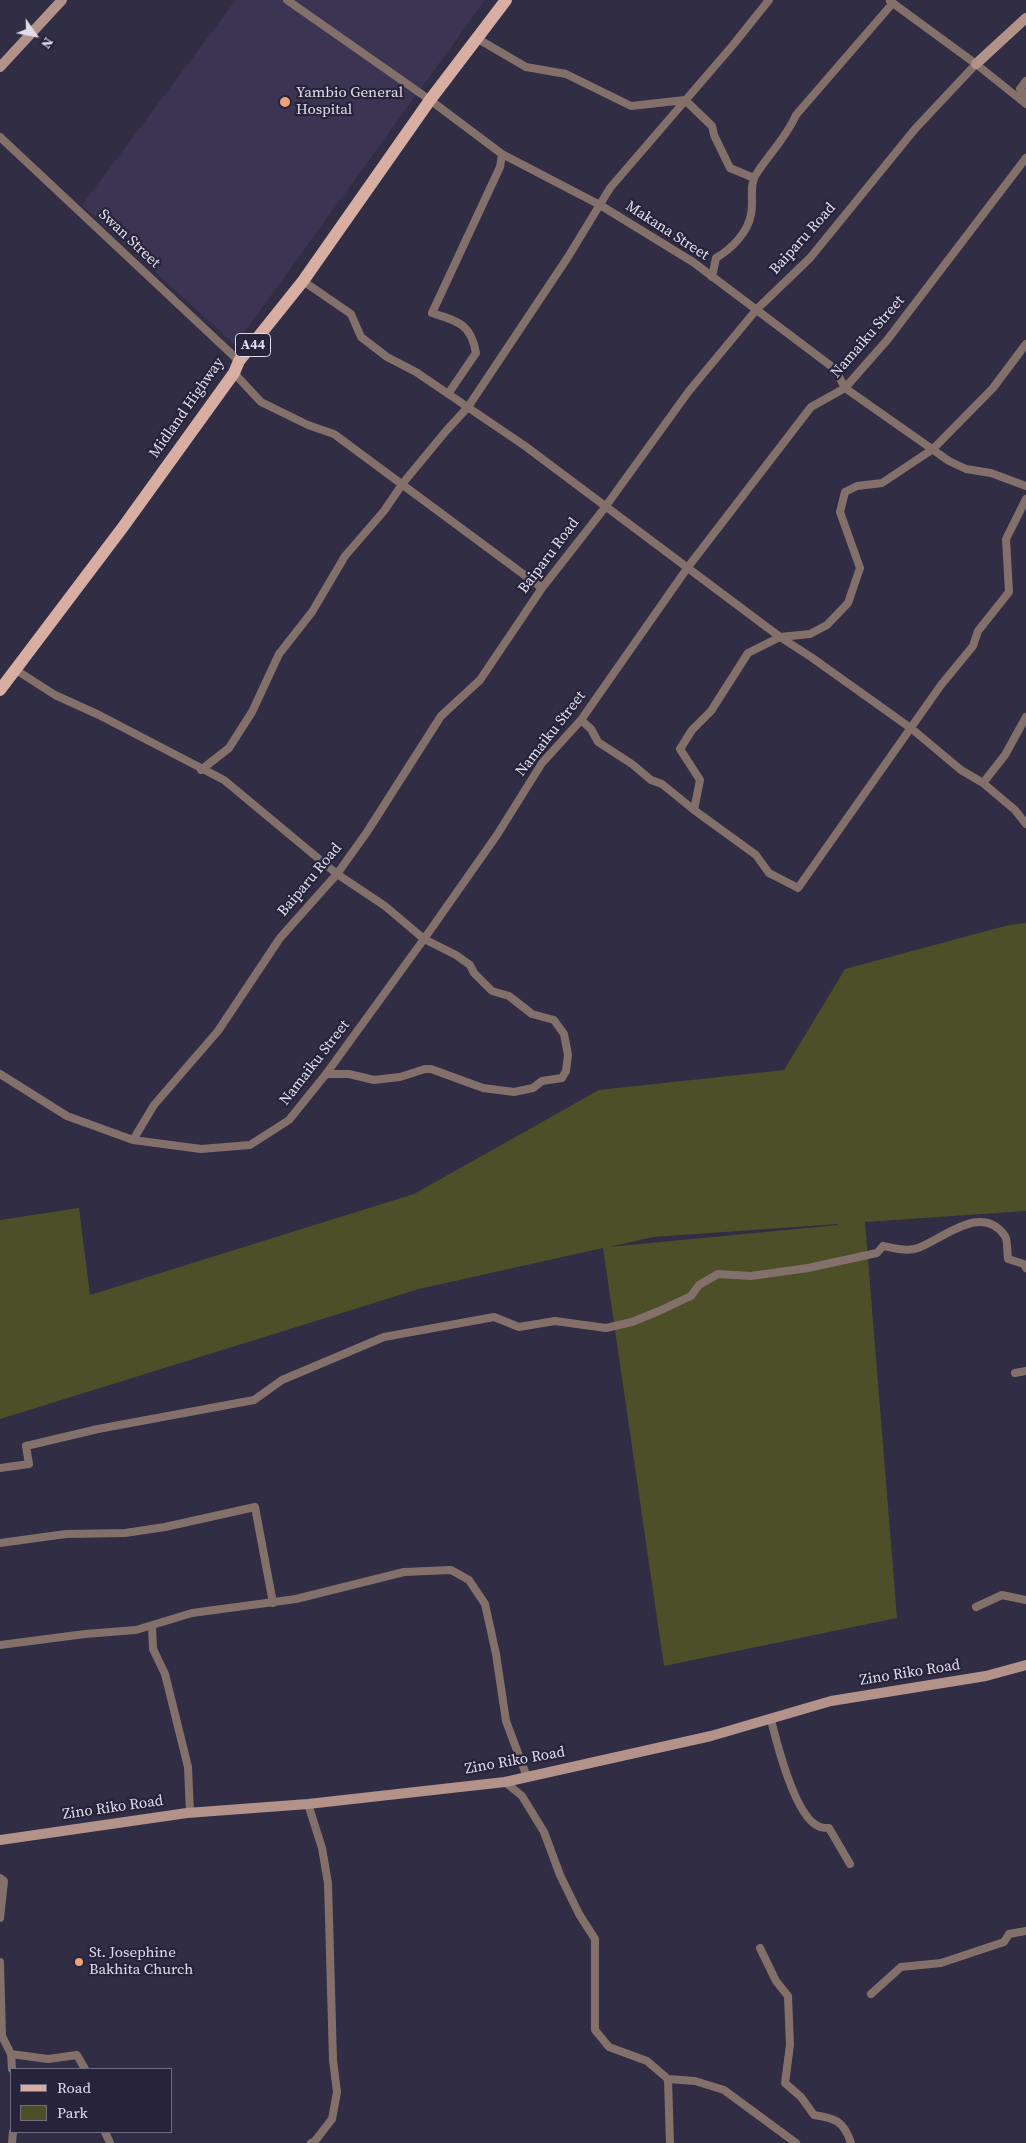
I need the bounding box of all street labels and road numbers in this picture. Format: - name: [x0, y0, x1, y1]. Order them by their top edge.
- street label: Makana Street: [622, 197, 712, 265]
- street label: Baiparu Road: [766, 199, 840, 279]
- street label: Swan Street: [95, 206, 163, 272]
- street label: Namaiku Street: [827, 292, 909, 382]
- road number: A44: [236, 334, 270, 356]
- street label: Midland Highway: [146, 354, 228, 462]
- street label: Baiparu Road: [515, 515, 583, 597]
- street label: Namaiku Street: [512, 688, 590, 780]
- street label: Baiparu Road: [274, 840, 346, 920]
- street label: Namaiku Street: [276, 1017, 354, 1109]
- street label: Zino Riko Road: [859, 1656, 961, 1690]
- street label: Zino Riko Road: [464, 1743, 566, 1779]
- street label: Zino Riko Road: [62, 1792, 164, 1824]

